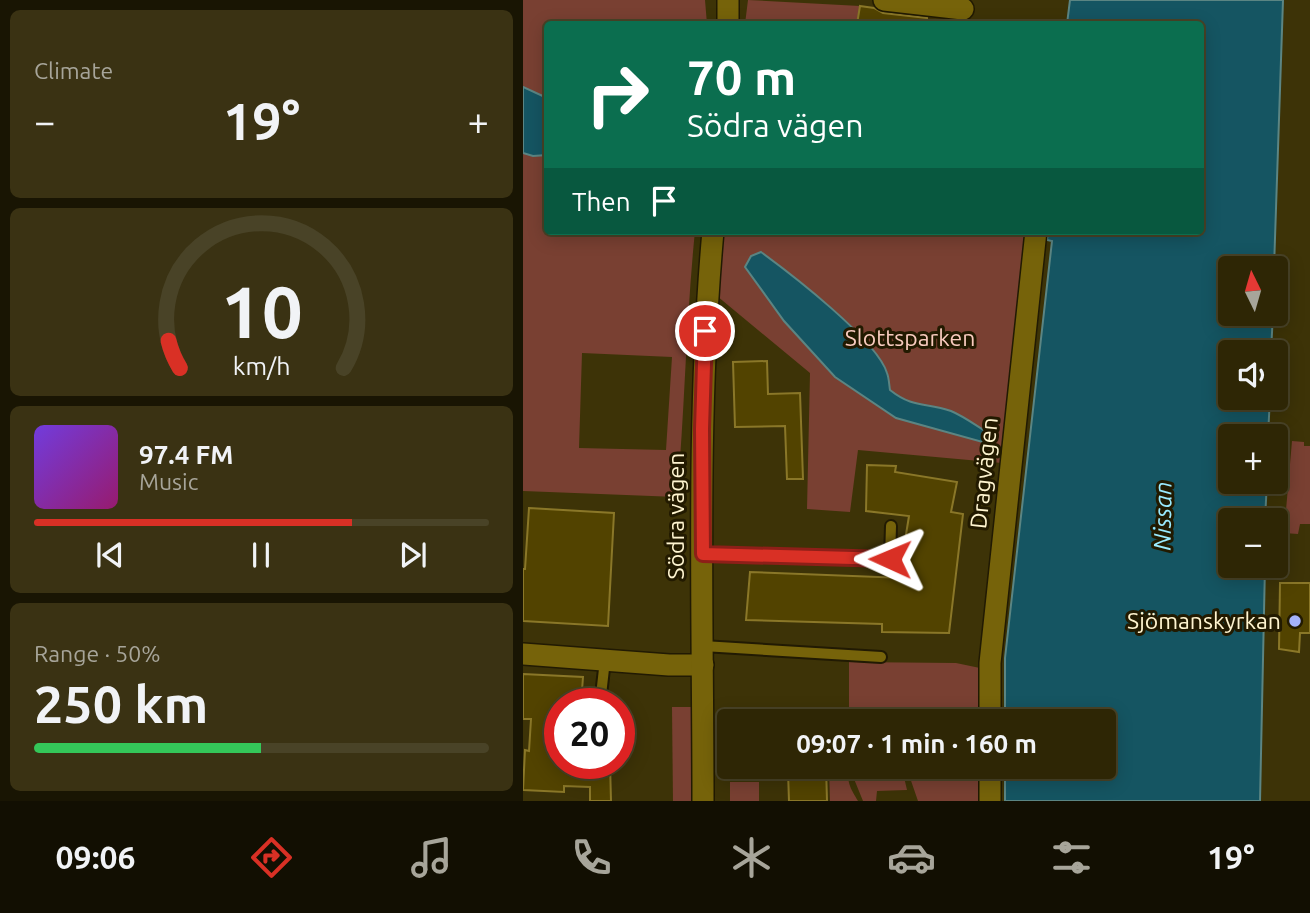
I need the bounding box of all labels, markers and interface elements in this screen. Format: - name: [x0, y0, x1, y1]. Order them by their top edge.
- icon: right: [572, 49, 663, 140]
- text: 70 m: [687, 49, 796, 104]
- text: Climate: [34, 58, 113, 83]
- text: 19°: [223, 92, 300, 150]
- text: −: [34, 100, 55, 142]
- text: +: [468, 100, 489, 142]
- text: Södra vägen: [687, 107, 863, 143]
- icon: arrive: [645, 182, 683, 220]
- text: Then: [572, 187, 631, 216]
- north arrow: [1218, 256, 1288, 326]
- map controls: [1218, 256, 1288, 578]
- text: 10: [220, 270, 303, 352]
- pin: [675, 301, 735, 361]
- icon: arrive: [686, 312, 724, 350]
- park label: Slottsparken: [845, 325, 975, 350]
- button: sound: [1218, 340, 1288, 410]
- text: km/h: [233, 351, 290, 379]
- street label: Dragvägen: [965, 416, 1002, 530]
- button: +: [1218, 424, 1288, 494]
- text: 97.4 FM: [139, 440, 233, 469]
- street label: Södra vägen: [663, 453, 688, 579]
- text: Music: [139, 469, 198, 494]
- water label: Nissan: [1148, 481, 1177, 551]
- button: −: [1218, 508, 1288, 578]
- position arrow: [853, 522, 927, 596]
- icon: previous: [91, 536, 129, 574]
- icon: pause: [242, 536, 280, 574]
- icon: next: [394, 536, 432, 574]
- place label: Sjömanskyrkan: [1127, 608, 1281, 633]
- marker: Sjömanskyrkan: [1287, 613, 1303, 629]
- text: Range · 50%: [34, 641, 161, 666]
- text: 250 km: [34, 675, 208, 733]
- speed limit sign: 20: [544, 688, 635, 779]
- text: 09:07 · 1 min · 160 m: [796, 729, 1037, 758]
- icon: directions: [247, 833, 296, 882]
- icon: music: [407, 833, 456, 882]
- icon: phone: [567, 833, 616, 882]
- icon: climate: [727, 833, 776, 882]
- icon: car: [887, 833, 936, 882]
- icon: filters: [1047, 833, 1096, 882]
- text: 09:06: [56, 839, 136, 875]
- text: 19°: [1207, 839, 1254, 875]

